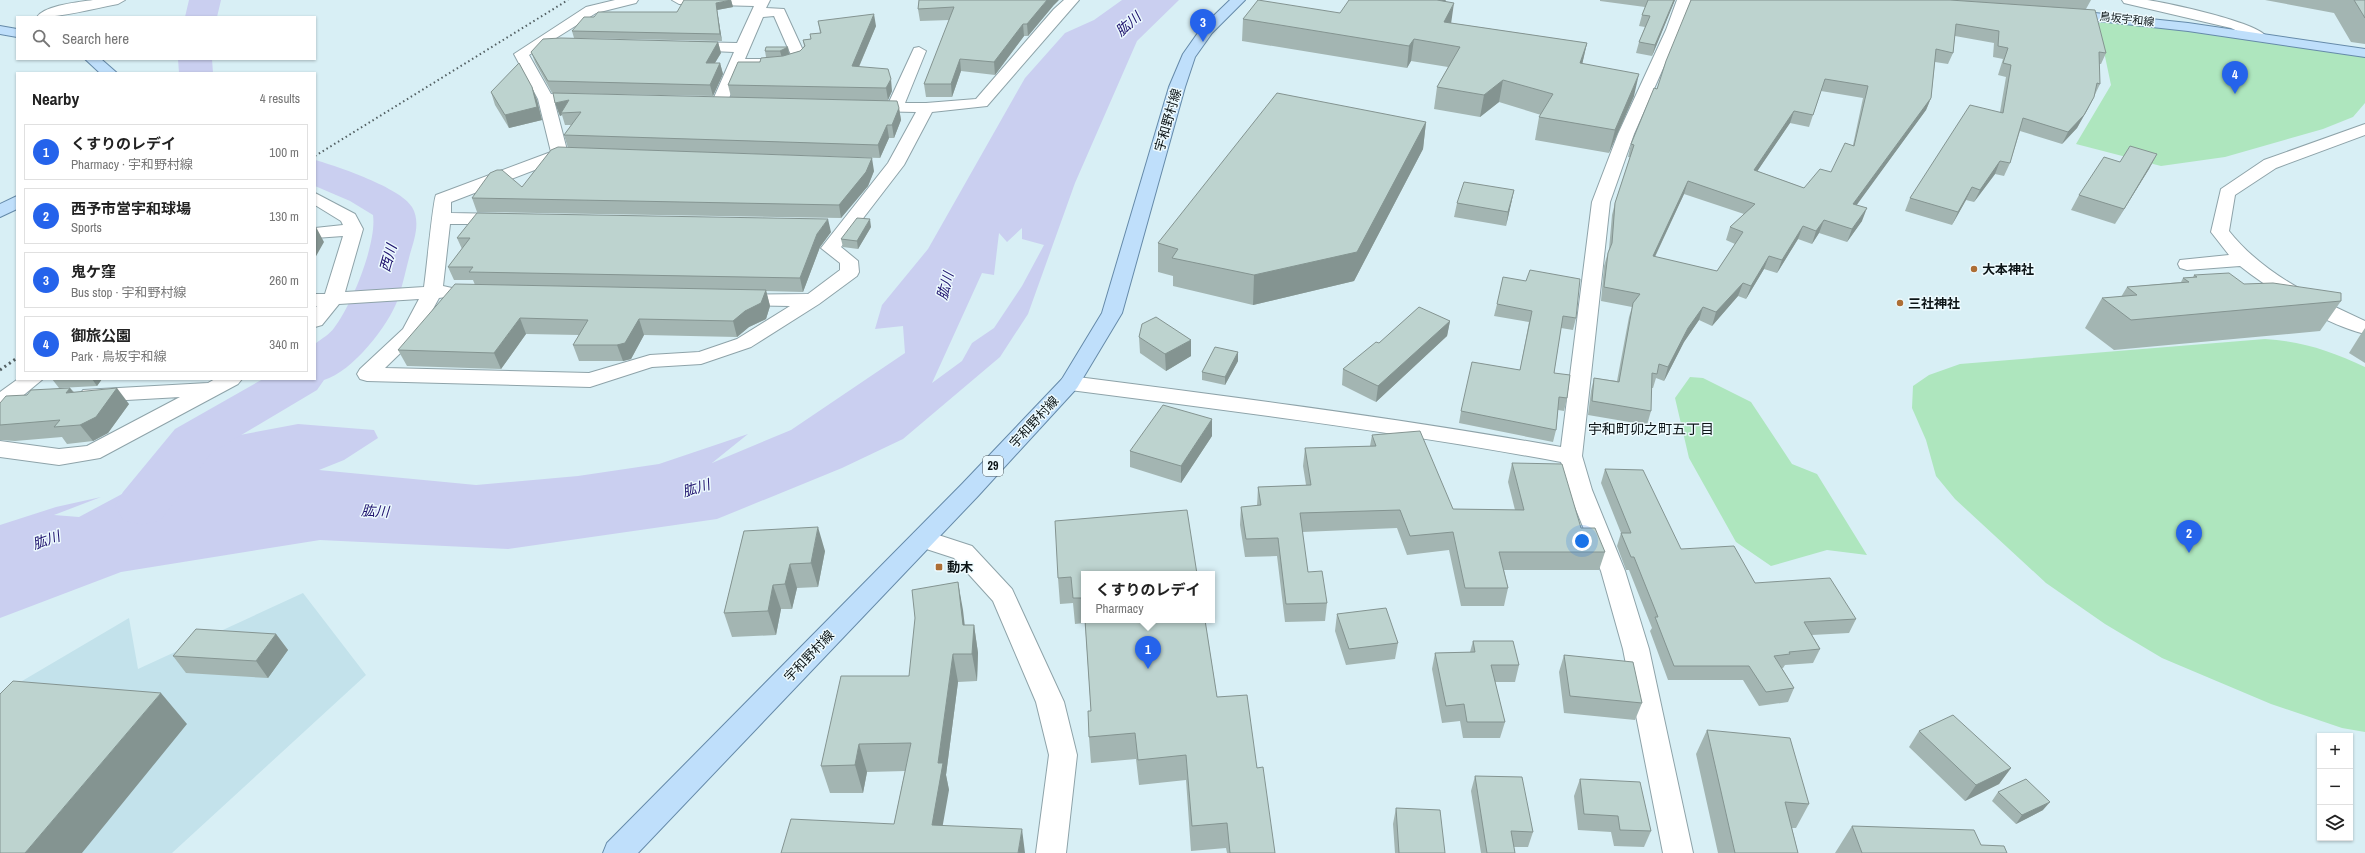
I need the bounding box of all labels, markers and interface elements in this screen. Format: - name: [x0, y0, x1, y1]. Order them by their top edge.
- water label: 肱川: [1112, 7, 1146, 40]
- pin: 3: [1190, 9, 1216, 42]
- street label: 鳥坂宇和線: [2099, 9, 2155, 29]
- search box: [16, 16, 316, 60]
- icon: search: [30, 27, 52, 49]
- text: Search here: [62, 28, 129, 49]
- pin: 4: [2222, 61, 2248, 94]
- street label: 宇和野村線: [1151, 86, 1185, 154]
- text: Nearby: [32, 87, 79, 110]
- text: 4 results: [260, 90, 300, 107]
- text: くすりのレデイ: [71, 133, 176, 154]
- text: 1: [43, 144, 49, 161]
- text: 100 m: [269, 144, 299, 161]
- text: Pharmacy · 宇和野村線: [71, 156, 193, 173]
- text: 西予市営宇和球場: [71, 198, 191, 219]
- text: 2: [43, 208, 49, 225]
- text: 130 m: [269, 208, 299, 225]
- text: Sports: [71, 219, 102, 236]
- water label: 西川: [375, 240, 401, 274]
- text: 鬼ケ窪: [71, 261, 116, 282]
- place label: 大本神社: [1982, 261, 2034, 278]
- marker: 大本神社: [1969, 264, 1979, 274]
- water label: 肱川: [933, 268, 958, 302]
- text: 3: [43, 272, 49, 289]
- text: 260 m: [269, 272, 299, 289]
- text: Bus stop · 宇和野村線: [71, 284, 186, 301]
- place label: 三社神社: [1908, 295, 1960, 312]
- marker: 三社神社: [1895, 298, 1905, 308]
- text: 御旅公園: [71, 325, 131, 346]
- text: 4: [43, 336, 49, 353]
- text: 340 m: [269, 336, 299, 353]
- text: Park · 鳥坂宇和線: [71, 348, 167, 365]
- street label: 宇和野村線: [1006, 392, 1062, 452]
- district label: 宇和町卯之町五丁目: [1588, 420, 1714, 438]
- road number: 29: [983, 456, 1003, 476]
- water label: 肱川: [680, 475, 714, 501]
- water label: 肱川: [361, 501, 391, 521]
- pin: 2: [2176, 520, 2202, 553]
- water label: 肱川: [30, 526, 64, 553]
- your location: [1572, 531, 1592, 551]
- place label: 動木: [947, 559, 974, 576]
- marker: 動木: [934, 562, 944, 572]
- popup: [1081, 571, 1215, 623]
- text: くすりのレデイ: [1095, 579, 1201, 600]
- text: Pharmacy: [1095, 600, 1143, 617]
- street label: 宇和野村線: [780, 627, 838, 685]
- pin: 1: [1135, 636, 1161, 669]
- map controls: [2317, 733, 2353, 841]
- button: +: [2317, 733, 2353, 769]
- button: −: [2317, 769, 2353, 805]
- button: layers: [2317, 805, 2353, 841]

